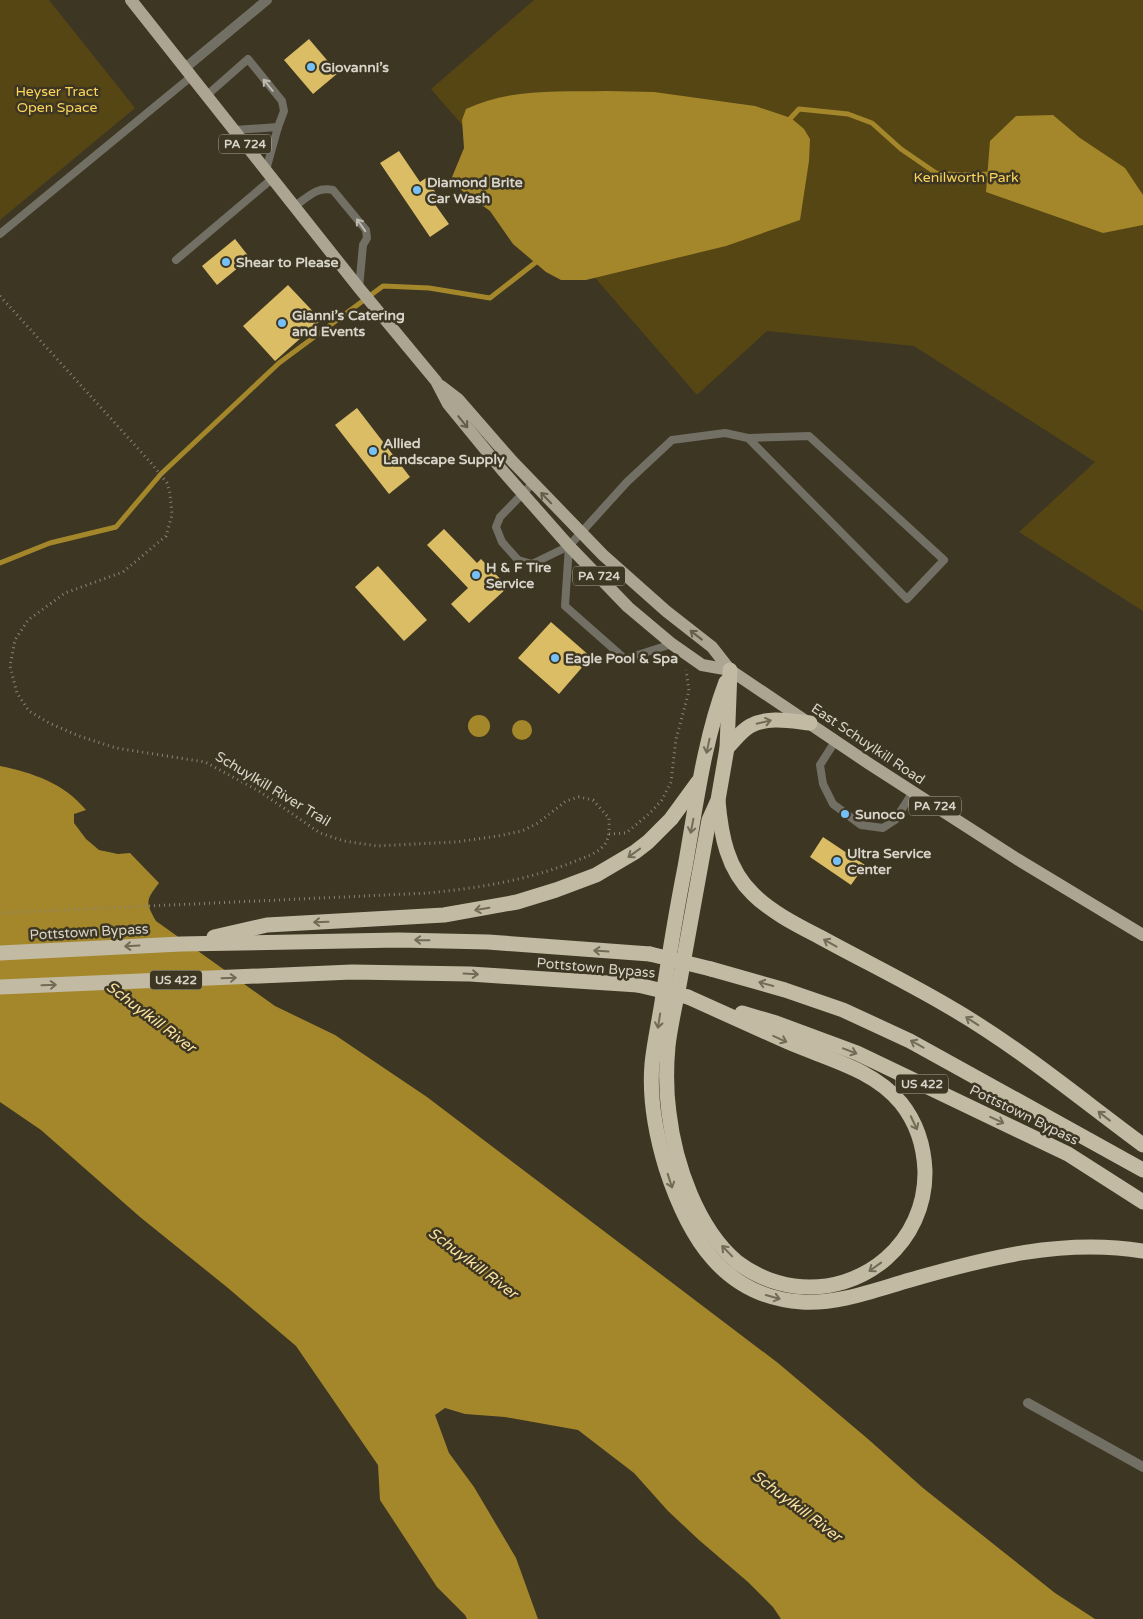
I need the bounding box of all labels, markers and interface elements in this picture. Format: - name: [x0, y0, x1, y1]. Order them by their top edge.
- place label: Giovanni’s: [321, 59, 389, 76]
- marker: Giovanni’s: [305, 61, 317, 73]
- one-way arrow: [263, 78, 274, 91]
- park label: Heyser Tract Open Space: [15, 83, 99, 116]
- road number: PA 724: [219, 134, 271, 154]
- park label: Kenilworth Park: [913, 169, 1019, 186]
- place label: Diamond Brite Car Wash: [427, 174, 523, 207]
- marker: Diamond Brite Car Wash: [411, 184, 423, 196]
- one-way arrow: [356, 218, 366, 232]
- place label: Shear to Please: [236, 254, 339, 271]
- marker: Shear to Please: [220, 256, 232, 268]
- place label: Gianni’s Catering and Events: [292, 307, 405, 340]
- marker: Gianni’s Catering and Events: [276, 317, 288, 329]
- one-way arrow: [458, 415, 469, 428]
- place label: Allied Landscape Supply: [383, 435, 505, 468]
- marker: Allied Landscape Supply: [367, 445, 379, 457]
- one-way arrow: [540, 491, 552, 504]
- place label: H & F Tire Service: [486, 559, 551, 592]
- road number: PA 724: [573, 566, 625, 586]
- marker: H & F Tire Service: [470, 569, 482, 581]
- one-way arrow: [690, 630, 703, 641]
- place label: Eagle Pool & Spa: [565, 650, 678, 667]
- marker: Eagle Pool & Spa: [549, 652, 561, 664]
- street label: East Schuylkill Road: [808, 700, 928, 788]
- one-way arrow: [755, 717, 771, 726]
- one-way arrow: [703, 737, 712, 753]
- street label: Schuylkill River Trail: [212, 748, 334, 830]
- road number: PA 724: [909, 796, 961, 816]
- place label: Sunoco: [855, 806, 905, 823]
- marker: Sunoco: [839, 808, 851, 820]
- one-way arrow: [687, 818, 697, 834]
- place label: Ultra Service Center: [847, 845, 931, 878]
- one-way arrow: [627, 848, 641, 858]
- marker: Ultra Service Center: [831, 855, 843, 867]
- one-way arrow: [475, 904, 491, 914]
- one-way arrow: [313, 918, 329, 927]
- street label: Pottstown Bypass: [29, 920, 149, 944]
- one-way arrow: [414, 936, 430, 945]
- one-way arrow: [823, 938, 838, 947]
- one-way arrow: [124, 942, 140, 951]
- one-way arrow: [594, 946, 610, 955]
- street label: Pottstown Bypass: [536, 954, 656, 982]
- road number: US 422: [150, 970, 202, 990]
- one-way arrow: [463, 970, 479, 979]
- one-way arrow: [220, 973, 236, 982]
- water label: Schuylkill River: [103, 978, 201, 1058]
- one-way arrow: [758, 979, 774, 989]
- one-way arrow: [40, 981, 56, 990]
- one-way arrow: [653, 1012, 663, 1028]
- one-way arrow: [965, 1016, 979, 1027]
- one-way arrow: [772, 1034, 787, 1044]
- one-way arrow: [909, 1039, 924, 1049]
- one-way arrow: [842, 1047, 857, 1056]
- road number: US 422: [896, 1074, 948, 1094]
- street label: Pottstown Bypass: [967, 1081, 1082, 1149]
- one-way arrow: [1098, 1110, 1111, 1121]
- one-way arrow: [909, 1116, 919, 1131]
- one-way arrow: [989, 1116, 1004, 1125]
- one-way arrow: [666, 1172, 676, 1188]
- water label: Schuylkill River: [425, 1224, 523, 1304]
- one-way arrow: [721, 1245, 733, 1258]
- one-way arrow: [868, 1262, 882, 1272]
- one-way arrow: [765, 1293, 781, 1302]
- water label: Schuylkill River: [749, 1467, 847, 1547]

